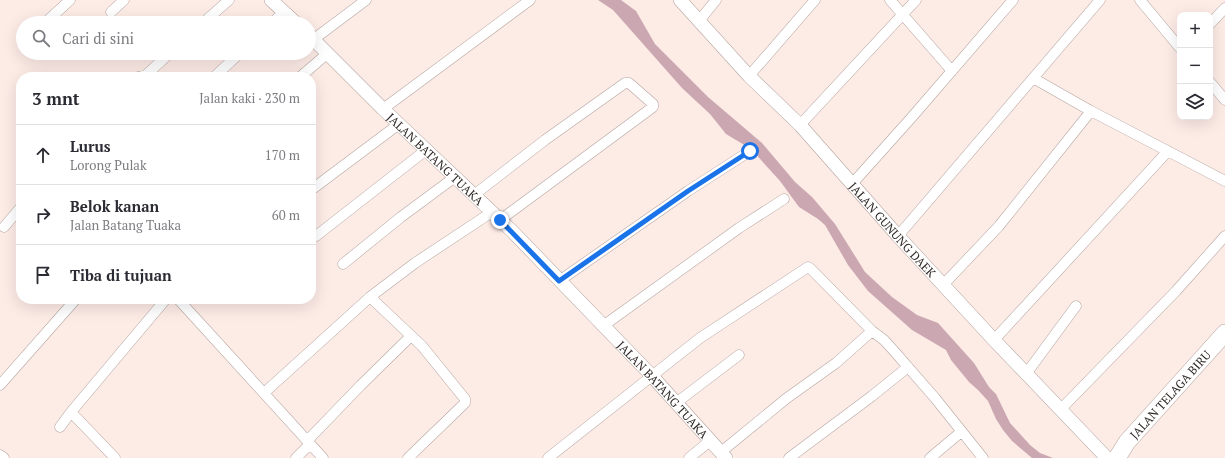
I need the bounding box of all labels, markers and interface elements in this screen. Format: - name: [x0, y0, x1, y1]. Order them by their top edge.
- map controls: [1177, 12, 1213, 120]
- button: +: [1177, 12, 1213, 48]
- search box: [16, 16, 316, 60]
- icon: search: [30, 27, 52, 49]
- text: Cari di sini: [62, 28, 134, 48]
- button: −: [1177, 48, 1213, 84]
- button: layers: [1177, 84, 1213, 120]
- text: 3 mnt: [32, 87, 80, 110]
- text: Jalan kaki · 230 m: [199, 89, 300, 107]
- street label: JALAN BATANG TUAKA: [384, 109, 488, 209]
- text: Lurus: [70, 136, 111, 156]
- route start: [741, 142, 759, 160]
- icon: ahead: [32, 144, 54, 166]
- text: 170 m: [265, 146, 300, 164]
- text: Lorong Pulak: [70, 156, 147, 174]
- street label: JALAN GUNUNG DAEK: [846, 179, 940, 280]
- text: Belok kanan: [70, 196, 159, 216]
- icon: right: [32, 204, 54, 226]
- text: 60 m: [272, 206, 300, 224]
- route end: [491, 211, 509, 229]
- text: Jalan Batang Tuaka: [70, 216, 181, 234]
- icon: arrive: [32, 264, 54, 286]
- text: Tiba di tujuan: [70, 265, 172, 285]
- street label: JALAN BATANG TUAKA: [614, 337, 712, 442]
- street label: JALAN TELAGA BIRU: [1126, 347, 1214, 442]

